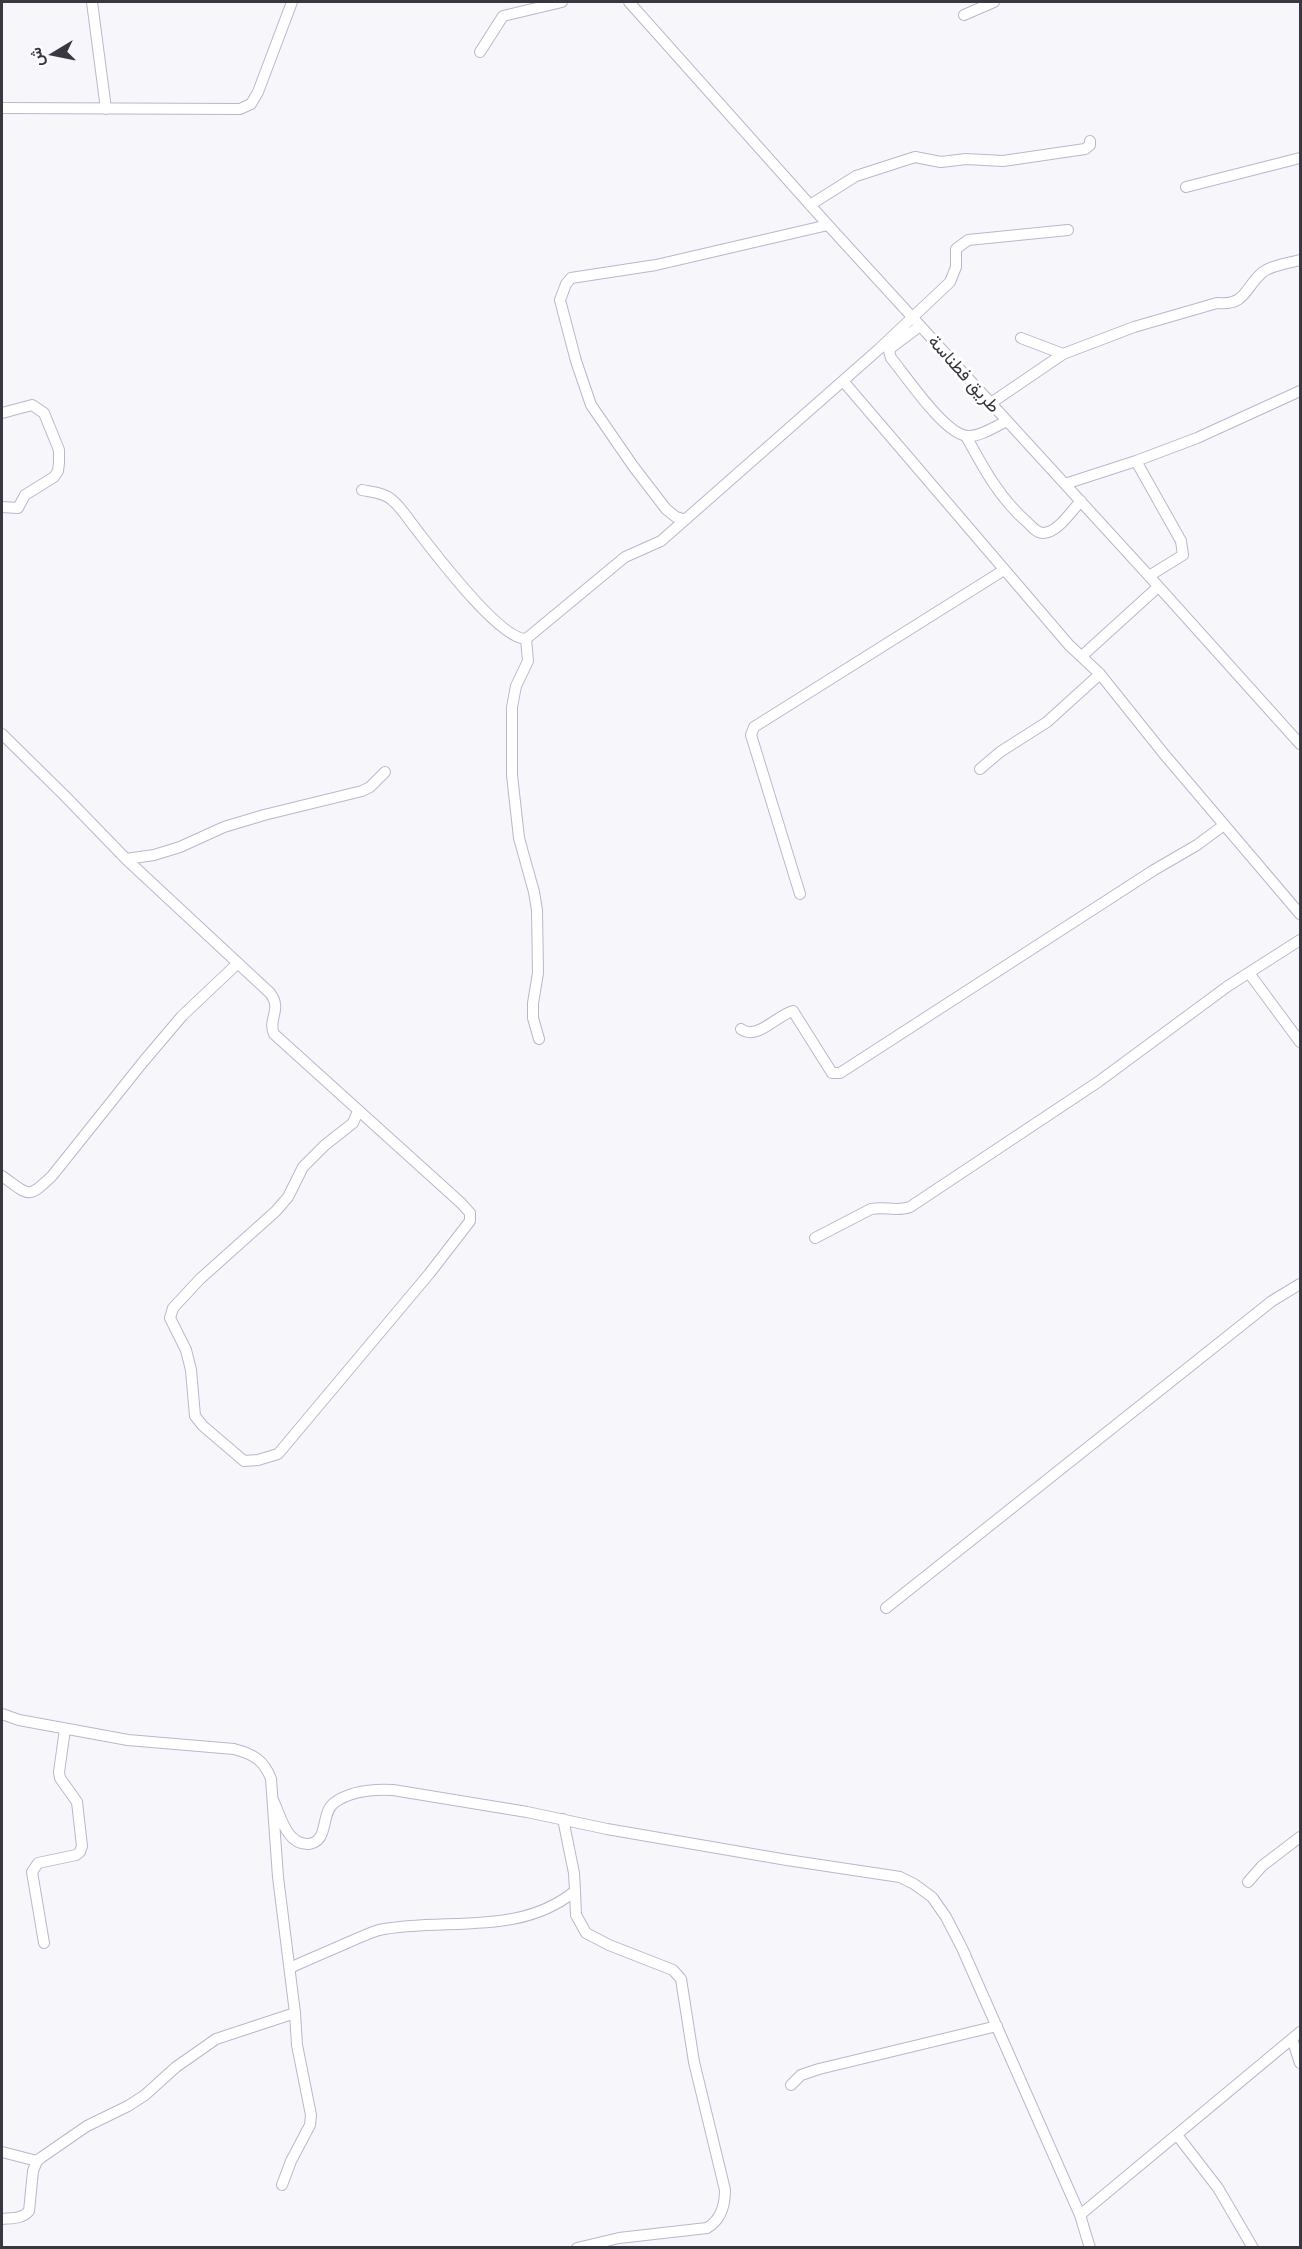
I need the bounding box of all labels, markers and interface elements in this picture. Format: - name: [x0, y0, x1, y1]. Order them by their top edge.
- north arrow: [24, 24, 84, 84]
- text: ش: [25, 46, 48, 68]
- street label: طريق فطناسة: [923, 331, 1005, 417]

